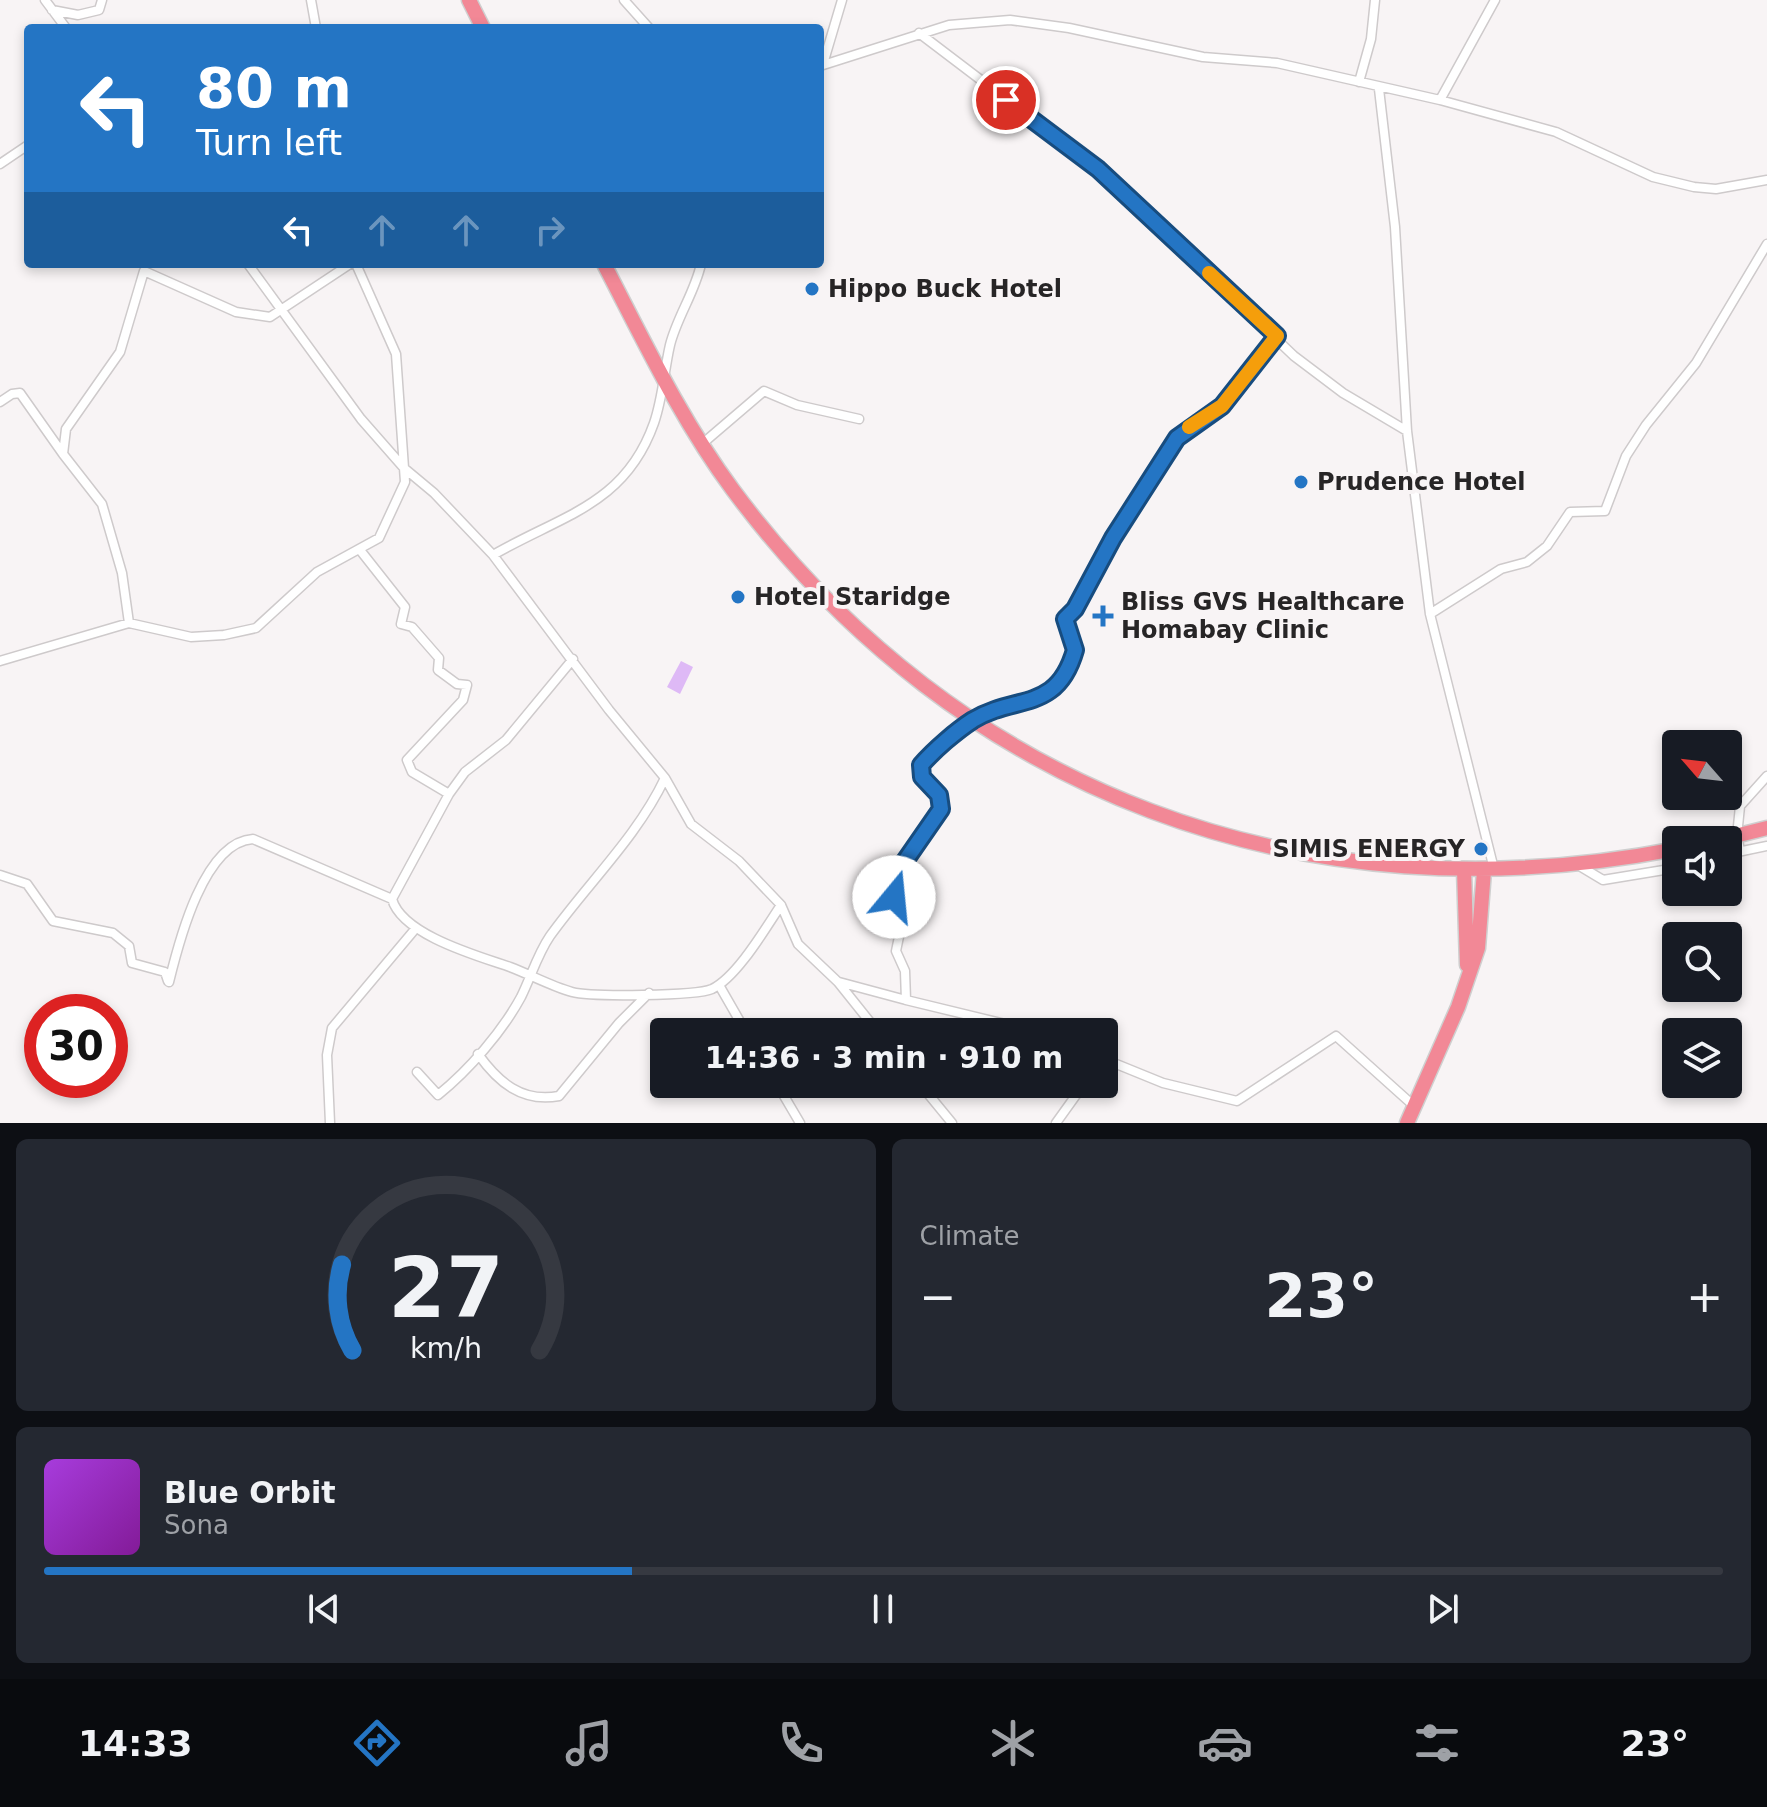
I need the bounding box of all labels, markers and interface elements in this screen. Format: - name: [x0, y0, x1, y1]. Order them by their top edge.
- text: 80 m: [196, 55, 352, 120]
- icon: left: [64, 56, 168, 160]
- pin: [972, 66, 1040, 134]
- icon: arrive: [984, 78, 1028, 122]
- text: Turn left: [196, 122, 342, 163]
- icon: left: [276, 208, 320, 252]
- icon: ahead: [360, 208, 404, 252]
- icon: ahead: [444, 208, 488, 252]
- icon: right: [528, 208, 572, 252]
- place label: Hippo Buck Hotel: [828, 275, 1062, 303]
- marker: Hippo Buck Hotel: [803, 280, 821, 298]
- place label: Prudence Hotel: [1317, 468, 1525, 496]
- marker: Prudence Hotel: [1292, 473, 1310, 491]
- place label: Hotel Staridge: [754, 583, 951, 611]
- marker: Hotel Staridge: [729, 588, 747, 606]
- place label: Bliss GVS Healthcare Homabay Clinic: [1121, 588, 1404, 644]
- marker: Bliss GVS Healthcare Homabay Clinic: [1092, 605, 1114, 627]
- north arrow: [1662, 730, 1742, 810]
- map controls: [1662, 730, 1742, 1098]
- button: sound: [1662, 826, 1742, 906]
- place label: SIMIS ENERGY: [1272, 835, 1466, 863]
- marker: SIMIS ENERGY: [1472, 840, 1490, 858]
- position arrow: [852, 855, 936, 939]
- button: search: [1662, 922, 1742, 1002]
- speed limit sign: 30: [24, 994, 128, 1098]
- button: layers: [1662, 1018, 1742, 1098]
- text: 14:36 · 3 min · 910 m: [705, 1040, 1063, 1075]
- text: Climate: [920, 1221, 1020, 1251]
- text: 27: [388, 1240, 504, 1337]
- text: 23°: [1265, 1261, 1378, 1331]
- text: −: [920, 1271, 956, 1322]
- text: +: [1686, 1271, 1723, 1322]
- text: km/h: [410, 1331, 482, 1365]
- text: Blue Orbit: [164, 1475, 336, 1510]
- text: Sona: [164, 1510, 229, 1540]
- icon: previous: [302, 1587, 346, 1631]
- icon: pause: [861, 1587, 905, 1631]
- icon: next: [1421, 1587, 1465, 1631]
- icon: directions: [349, 1715, 405, 1771]
- icon: music: [561, 1715, 617, 1771]
- icon: phone: [773, 1715, 829, 1771]
- icon: climate: [985, 1715, 1041, 1771]
- icon: car: [1197, 1715, 1253, 1771]
- icon: filters: [1409, 1715, 1465, 1771]
- text: 14:33: [78, 1723, 193, 1764]
- text: 23°: [1621, 1723, 1689, 1764]

